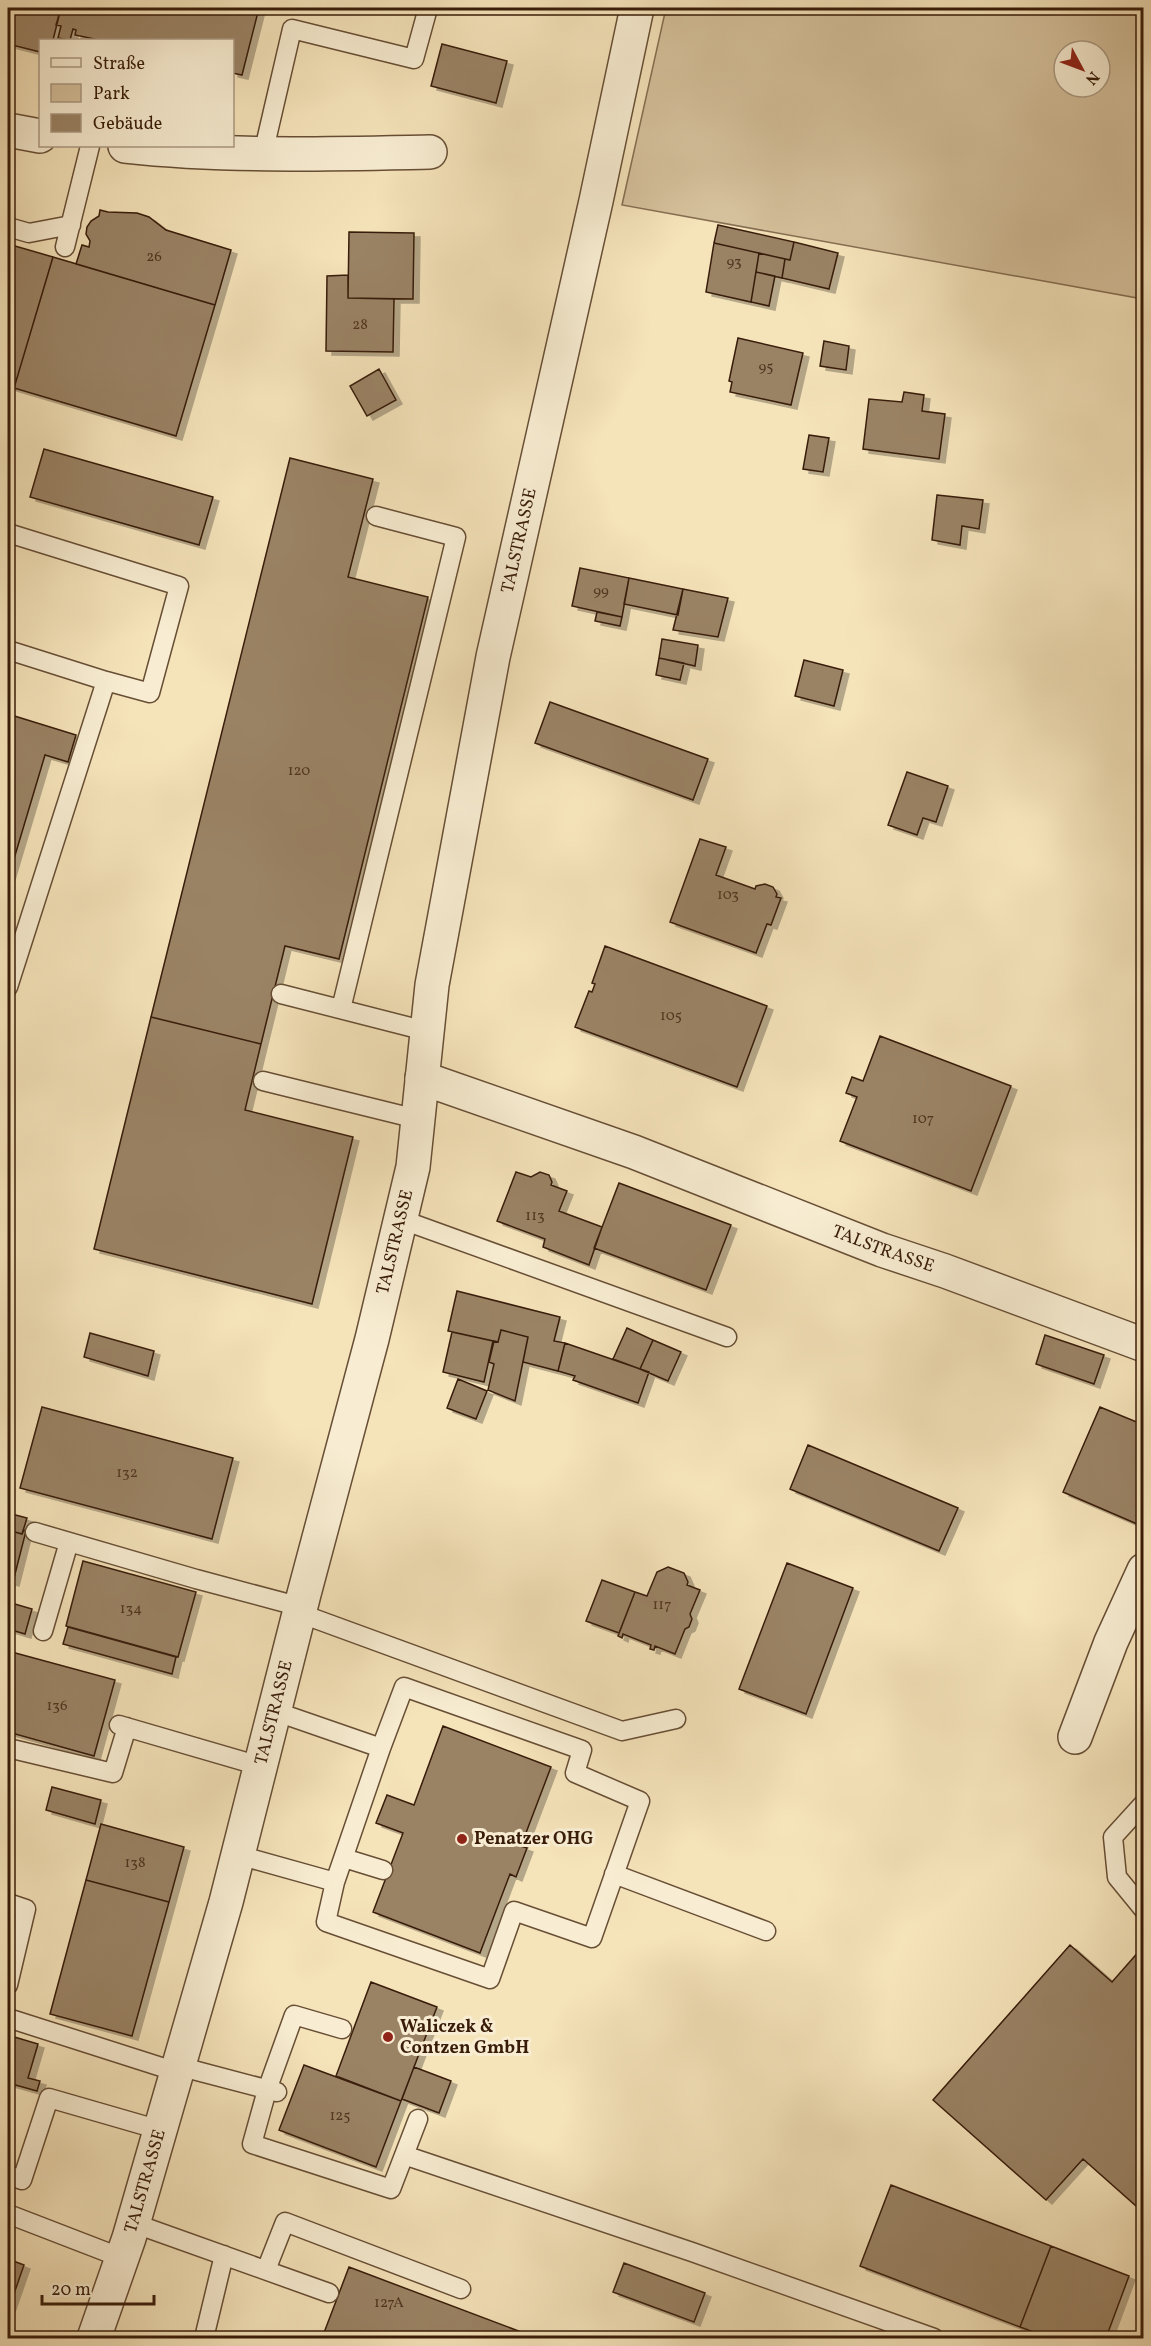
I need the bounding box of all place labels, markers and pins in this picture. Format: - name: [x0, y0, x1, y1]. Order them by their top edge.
- place label: Penatzer OHG: [474, 1827, 594, 1852]
- marker: Penatzer OHG: [455, 1832, 469, 1846]
- place label: Waliczek & Contzen GmbH: [400, 2015, 529, 2061]
- marker: Waliczek & Contzen GmbH: [381, 2030, 395, 2044]

